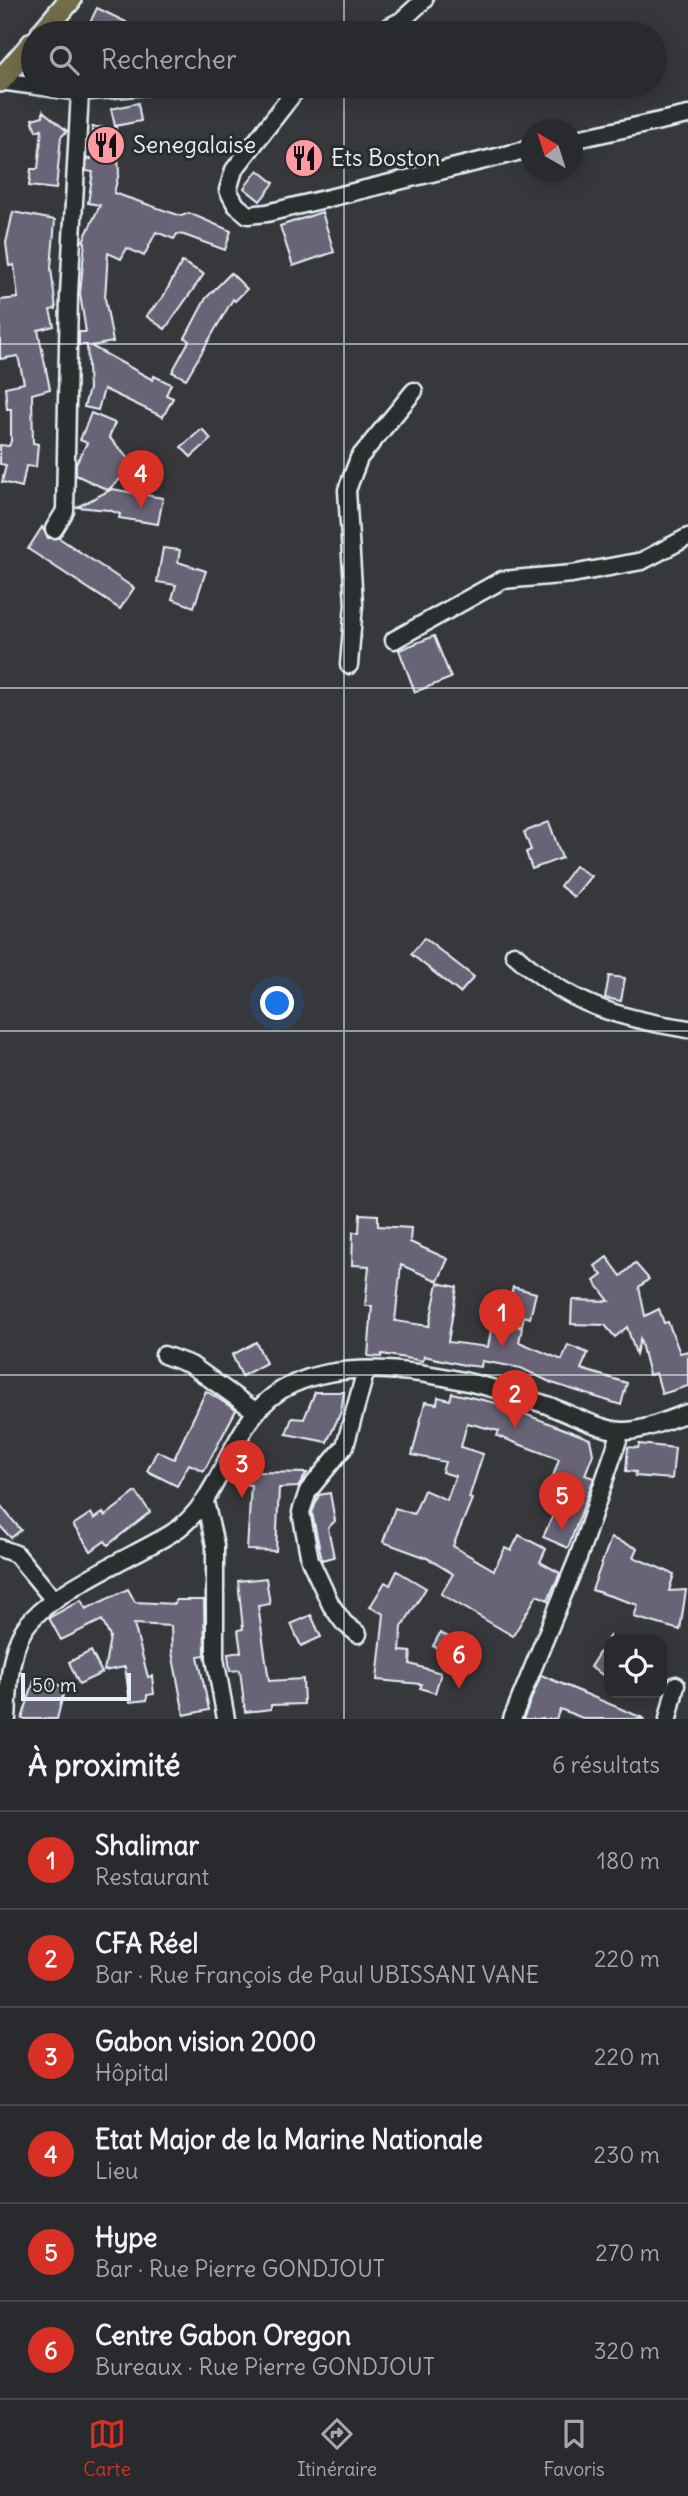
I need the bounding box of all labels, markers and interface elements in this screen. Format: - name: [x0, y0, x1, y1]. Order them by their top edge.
- search box: [21, 21, 667, 98]
- icon: search: [45, 41, 83, 79]
- text: Rechercher: [101, 43, 237, 76]
- north arrow: [520, 119, 583, 182]
- restaurant icon: Senegalaise: [85, 124, 127, 166]
- place label: Senegalaise: [133, 130, 256, 159]
- restaurant icon: Ets Boston: [283, 137, 325, 179]
- place label: Ets Boston: [331, 143, 440, 172]
- pin: 4: [118, 450, 164, 508]
- your location: [260, 986, 294, 1020]
- pin: 1: [479, 1289, 525, 1347]
- pin: 2: [492, 1370, 538, 1428]
- pin: 3: [219, 1440, 265, 1498]
- pin: 5: [539, 1472, 585, 1530]
- pin: 6: [436, 1631, 482, 1689]
- map controls: [604, 1635, 667, 1698]
- button: locate: [604, 1635, 667, 1698]
- scale bar: [21, 1670, 131, 1702]
- text: 50 m: [32, 1673, 77, 1697]
- text: À proximité: [28, 1746, 180, 1784]
- text: 6 résultats: [552, 1750, 660, 1779]
- text: Shalimar: [95, 1829, 199, 1862]
- text: 1: [46, 1846, 56, 1875]
- text: 180 m: [597, 1846, 660, 1875]
- text: Restaurant: [95, 1862, 209, 1891]
- text: CFA Réel: [95, 1927, 198, 1960]
- text: 2: [45, 1944, 57, 1973]
- text: 220 m: [594, 1944, 660, 1973]
- text: Bar · Rue François de Paul UBISSANI VANE: [95, 1960, 539, 1989]
- text: Gabon vision 2000: [95, 2025, 316, 2058]
- text: 3: [44, 2042, 58, 2071]
- text: 220 m: [594, 2042, 660, 2071]
- text: Hôpital: [95, 2058, 169, 2087]
- text: Etat Major de la Marine Nationale: [95, 2123, 483, 2156]
- text: 4: [44, 2140, 58, 2169]
- text: 230 m: [594, 2140, 660, 2169]
- text: Lieu: [95, 2156, 139, 2185]
- text: Hype: [95, 2221, 157, 2254]
- text: 5: [44, 2238, 58, 2267]
- text: 270 m: [595, 2238, 660, 2267]
- text: Bar · Rue Pierre GONDJOUT: [95, 2254, 385, 2283]
- text: Centre Gabon Oregon: [95, 2319, 351, 2352]
- text: 6: [44, 2336, 58, 2365]
- text: 320 m: [594, 2336, 660, 2365]
- text: Bureaux · Rue Pierre GONDJOUT: [95, 2352, 435, 2381]
- tab: Carte: [83, 2415, 131, 2481]
- tab: Itinéraire: [297, 2415, 377, 2481]
- tab: Favoris: [543, 2415, 605, 2481]

